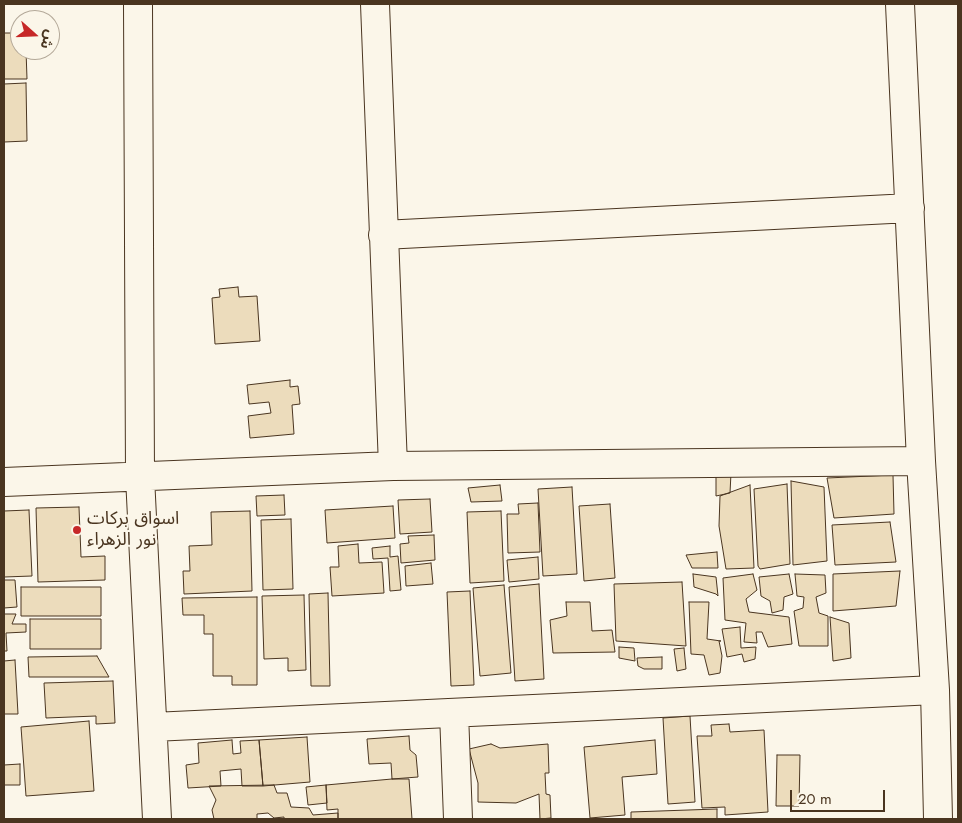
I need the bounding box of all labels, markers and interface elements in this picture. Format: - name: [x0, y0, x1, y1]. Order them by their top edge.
- north arrow: [10, 10, 60, 60]
- text: ش: [35, 27, 61, 52]
- place label: اسواق بركات نور الزهراء: [87, 509, 179, 552]
- marker: اسواق بركات نور الزهراء: [71, 524, 83, 536]
- scale bar: [792, 780, 887, 812]
- text: 20 m: [798, 788, 832, 810]

